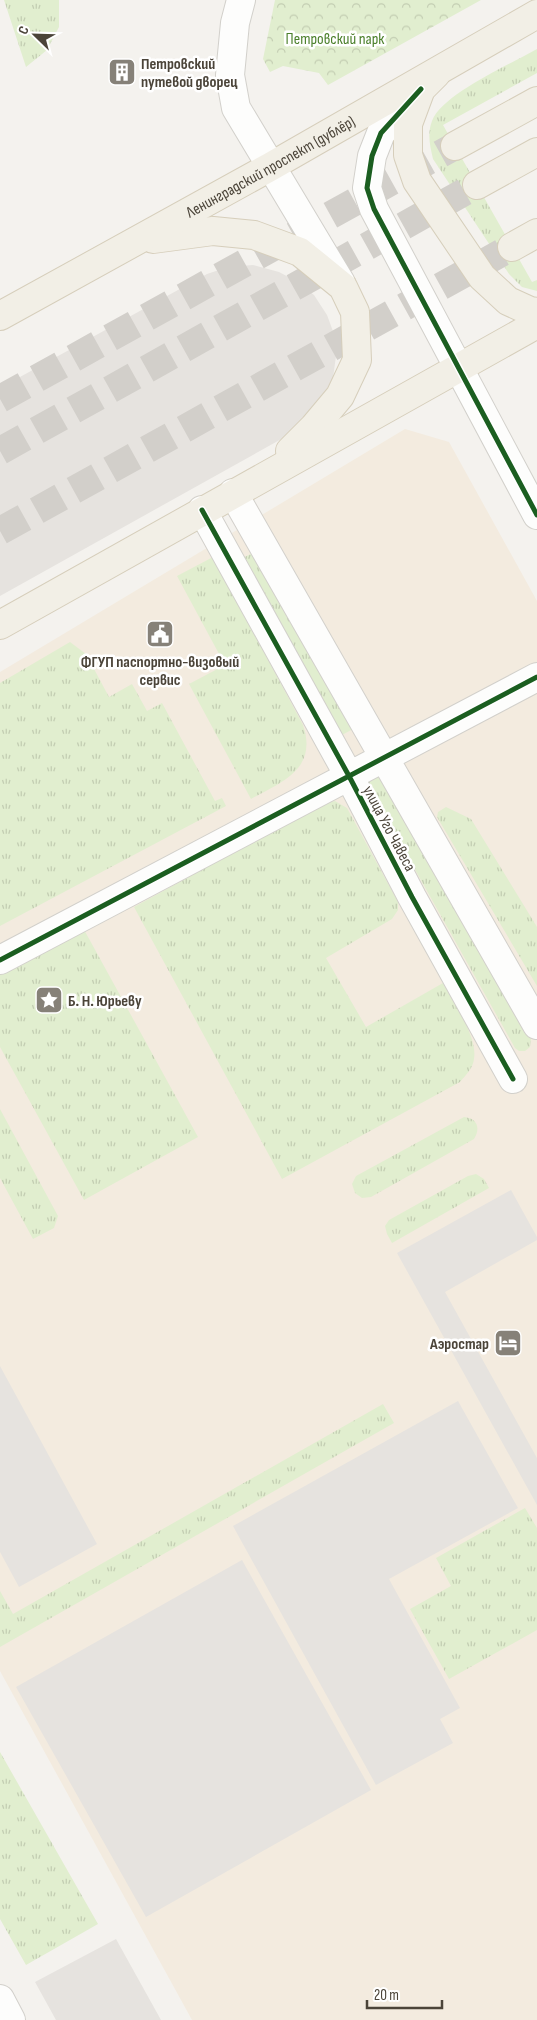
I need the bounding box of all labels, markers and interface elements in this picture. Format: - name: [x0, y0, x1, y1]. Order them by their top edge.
- north arrow: [10, 10, 60, 60]
- text: С: [14, 23, 33, 37]
- park label: Петровский парк: [286, 30, 385, 49]
- place label: Петровский путевой дворец: [141, 55, 238, 92]
- building icon: Петровский путевой дворец: [107, 57, 137, 87]
- street label: Ленинградский проспект (дублёр): [182, 112, 359, 223]
- public building icon: ФГУП паспортно-визовый сервис: [145, 619, 175, 649]
- place label: ФГУП паспортно-визовый сервис: [81, 653, 239, 690]
- street label: улица Уго Чавеса: [358, 783, 419, 875]
- place icon: Б. Н. Юрьеву: [34, 985, 64, 1015]
- place label: Б. Н. Юрьеву: [68, 992, 142, 1011]
- hotel icon: Аэростар: [493, 1328, 523, 1358]
- place label: Аэростар: [429, 1335, 489, 1354]
- scale bar: [367, 1978, 442, 2010]
- text: 20 m: [374, 1986, 399, 2005]

